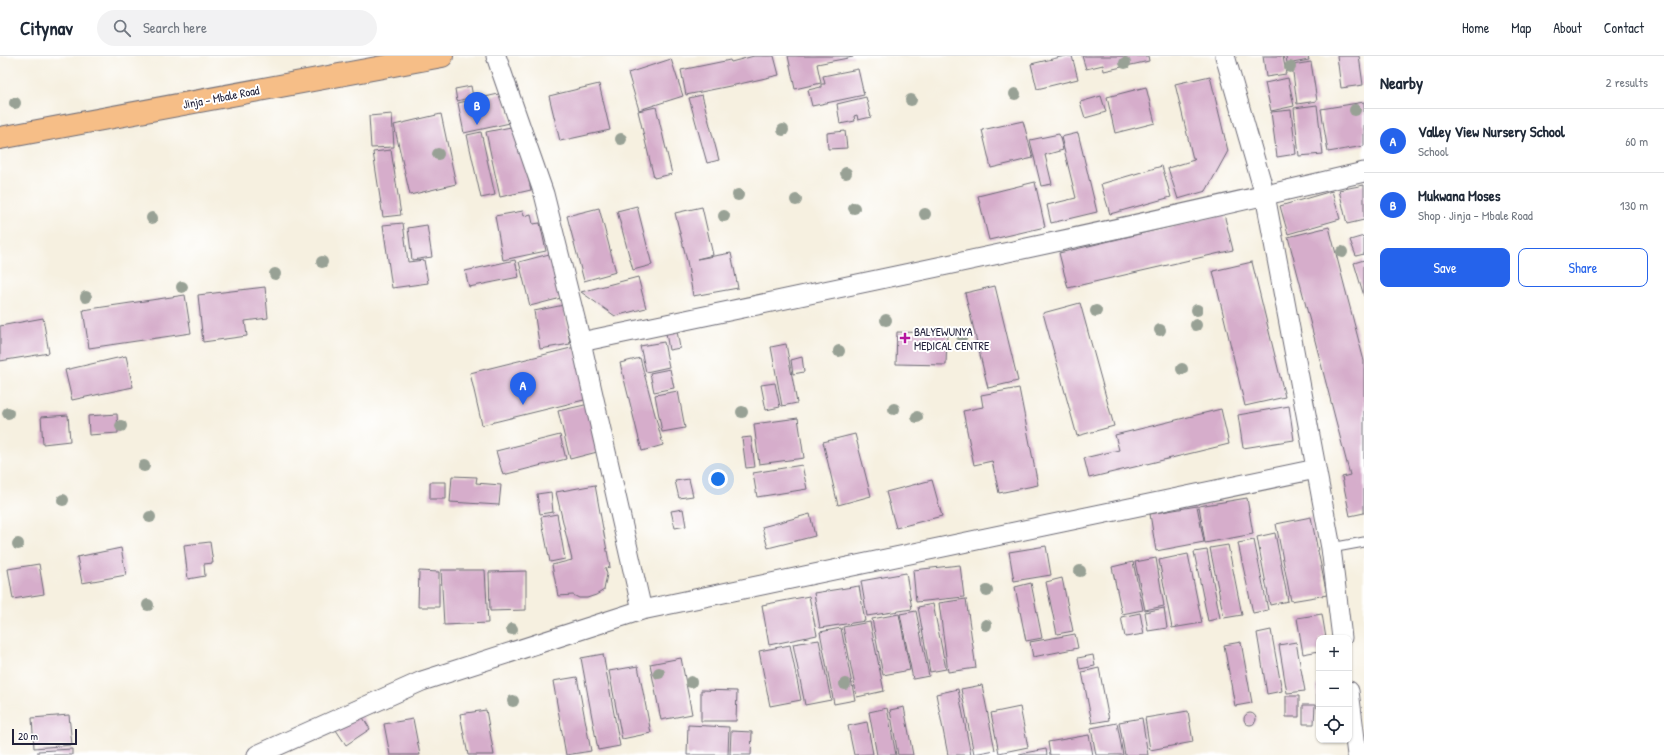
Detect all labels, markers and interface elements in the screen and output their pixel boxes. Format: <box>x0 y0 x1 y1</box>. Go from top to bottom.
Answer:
search box <box>97 10 377 46</box>
text: Citynav <box>20 15 73 41</box>
icon: search <box>111 17 133 39</box>
text: Search here <box>143 17 207 38</box>
text: Home <box>1462 18 1489 37</box>
text: Map <box>1511 18 1531 37</box>
text: About <box>1553 18 1582 37</box>
text: Contact <box>1604 18 1644 37</box>
text: Nearby <box>1380 71 1423 94</box>
text: 2 results <box>1606 73 1648 91</box>
street label: Jinja - Mbale Road <box>181 81 261 113</box>
pin: B <box>464 92 490 125</box>
text: Valley View Nursery School <box>1418 121 1565 142</box>
text: A <box>1390 132 1396 150</box>
text: 60 m <box>1625 132 1648 150</box>
text: School <box>1418 142 1448 160</box>
text: Mukwana Moses <box>1418 185 1501 206</box>
text: B <box>1390 196 1396 214</box>
text: 130 m <box>1620 196 1648 214</box>
text: Shop · Jinja - Mbale Road <box>1418 206 1533 224</box>
button: Save <box>1380 248 1510 287</box>
button: Share <box>1518 248 1648 287</box>
place label: BALYEWUNYA MEDICAL CENTRE <box>914 323 990 354</box>
marker: BALYEWUNYA MEDICAL CENTRE <box>899 332 911 344</box>
pin: A <box>510 372 536 405</box>
your location <box>708 469 728 489</box>
map controls <box>1316 635 1352 743</box>
button: + <box>1316 635 1352 671</box>
button: − <box>1316 671 1352 707</box>
button: locate <box>1316 707 1352 743</box>
scale bar <box>12 727 77 746</box>
text: 20 m <box>18 729 38 743</box>

